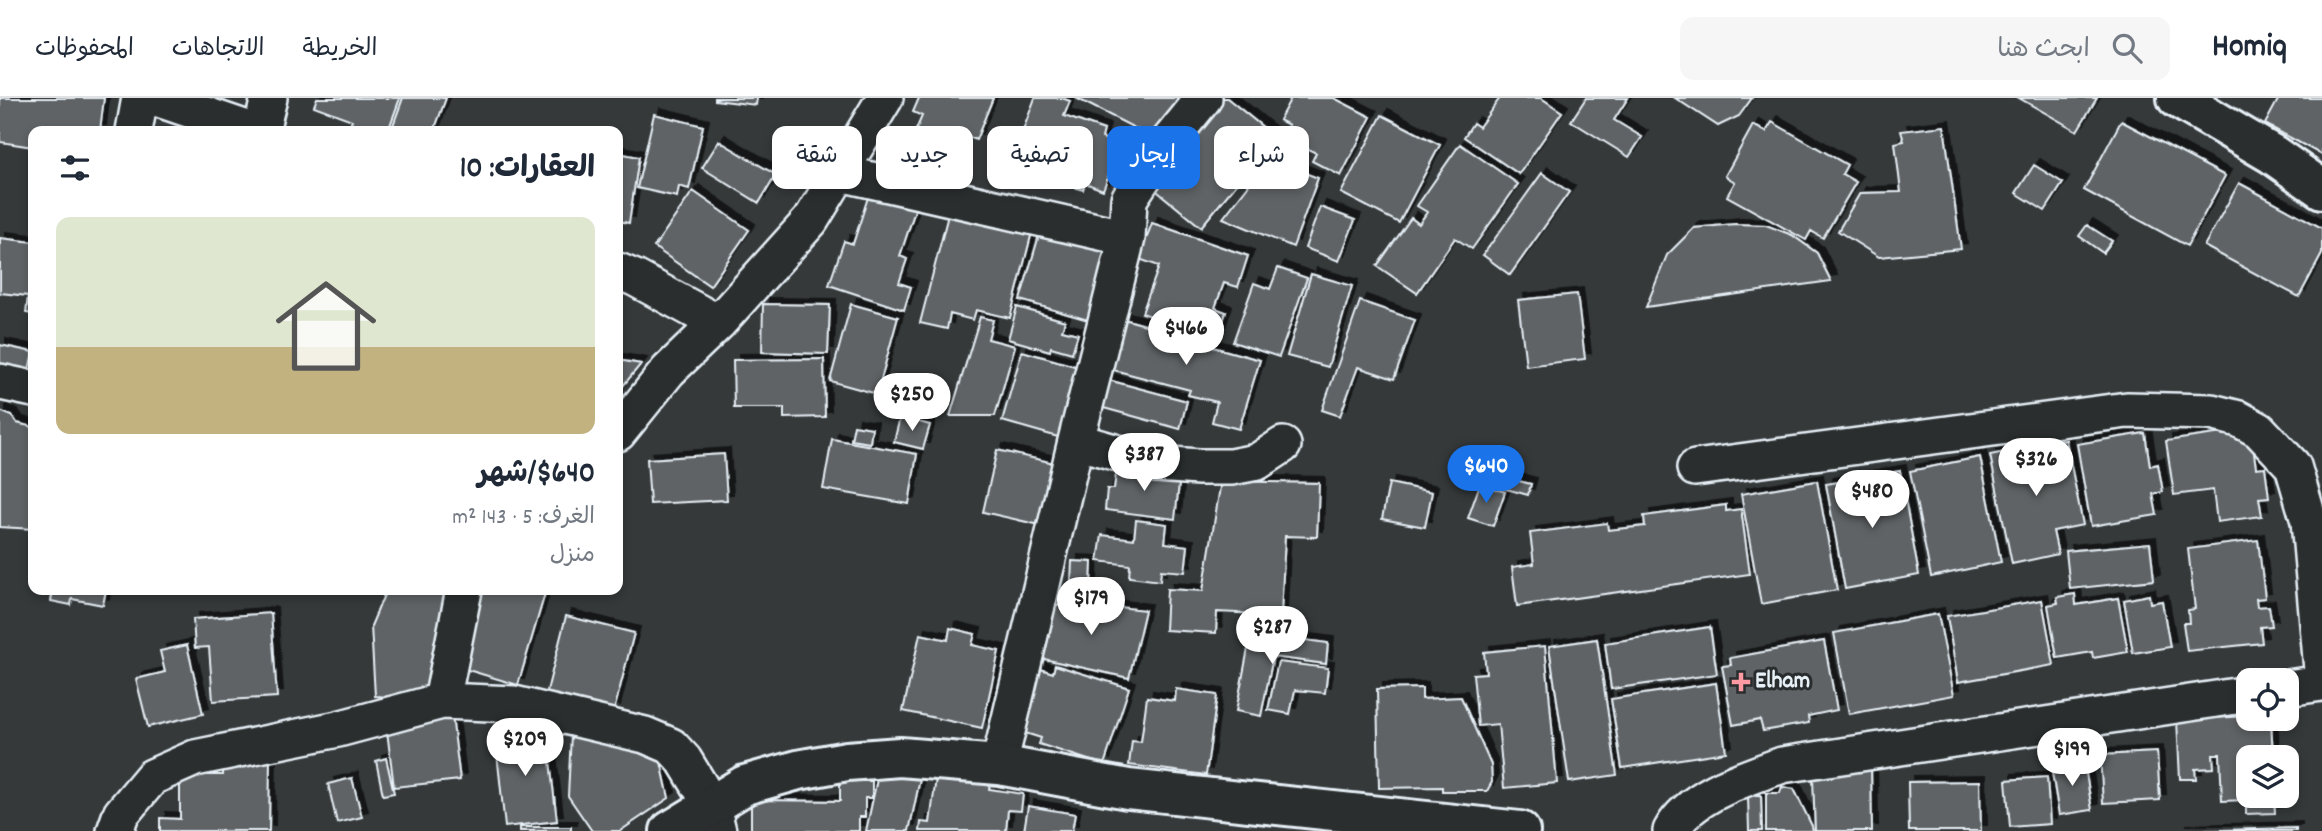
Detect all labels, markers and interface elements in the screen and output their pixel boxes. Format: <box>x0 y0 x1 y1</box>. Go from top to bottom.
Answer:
search box <box>1680 17 2170 80</box>
text: Homiq <box>2212 25 2287 72</box>
icon: search <box>2108 29 2146 67</box>
text: ابحث هنا <box>1997 32 2090 69</box>
text: المحفوظات <box>35 33 134 67</box>
text: الاتجاهات <box>172 33 265 67</box>
text: الخريطة <box>303 33 377 67</box>
chip: شقة <box>772 126 862 189</box>
chip: جديد <box>876 126 973 189</box>
chip: تصفية <box>987 126 1093 189</box>
chip: إيجار <box>1107 126 1200 189</box>
chip: شراء <box>1214 126 1309 189</box>
icon: filters <box>56 149 94 187</box>
text: العقارات: 10 <box>460 149 595 192</box>
icon: home <box>263 263 389 389</box>
pin: $466 <box>1145 308 1227 367</box>
text: $466 <box>1164 313 1208 346</box>
pin: $250 <box>871 374 953 433</box>
text: $250 <box>890 379 934 412</box>
pin: $387 <box>1103 434 1185 493</box>
pin: $326 <box>1995 438 2077 498</box>
text: $387 <box>1124 439 1164 472</box>
text: $326 <box>2014 444 2058 477</box>
pin: $640 <box>1445 446 1527 505</box>
text: $640 <box>1463 451 1509 484</box>
text: $640/شهر <box>478 454 595 497</box>
pin: $480 <box>1831 470 1913 530</box>
text: $480 <box>1851 476 1893 509</box>
text: الغرف: 5 · 143 m² <box>452 502 595 535</box>
text: منزل <box>550 540 595 573</box>
pin: $179 <box>1050 578 1132 637</box>
text: $179 <box>1073 583 1109 616</box>
pin: $287 <box>1231 606 1313 666</box>
text: $287 <box>1252 612 1292 645</box>
place label: Elham <box>1755 665 1810 699</box>
map controls <box>2236 668 2299 808</box>
button: locate <box>2236 668 2299 731</box>
marker: Elham <box>1733 674 1749 690</box>
pin: $209 <box>484 718 566 778</box>
text: $209 <box>503 724 547 757</box>
pin: $199 <box>2031 728 2113 788</box>
text: $199 <box>2053 734 2091 767</box>
button: layers <box>2236 745 2299 808</box>

